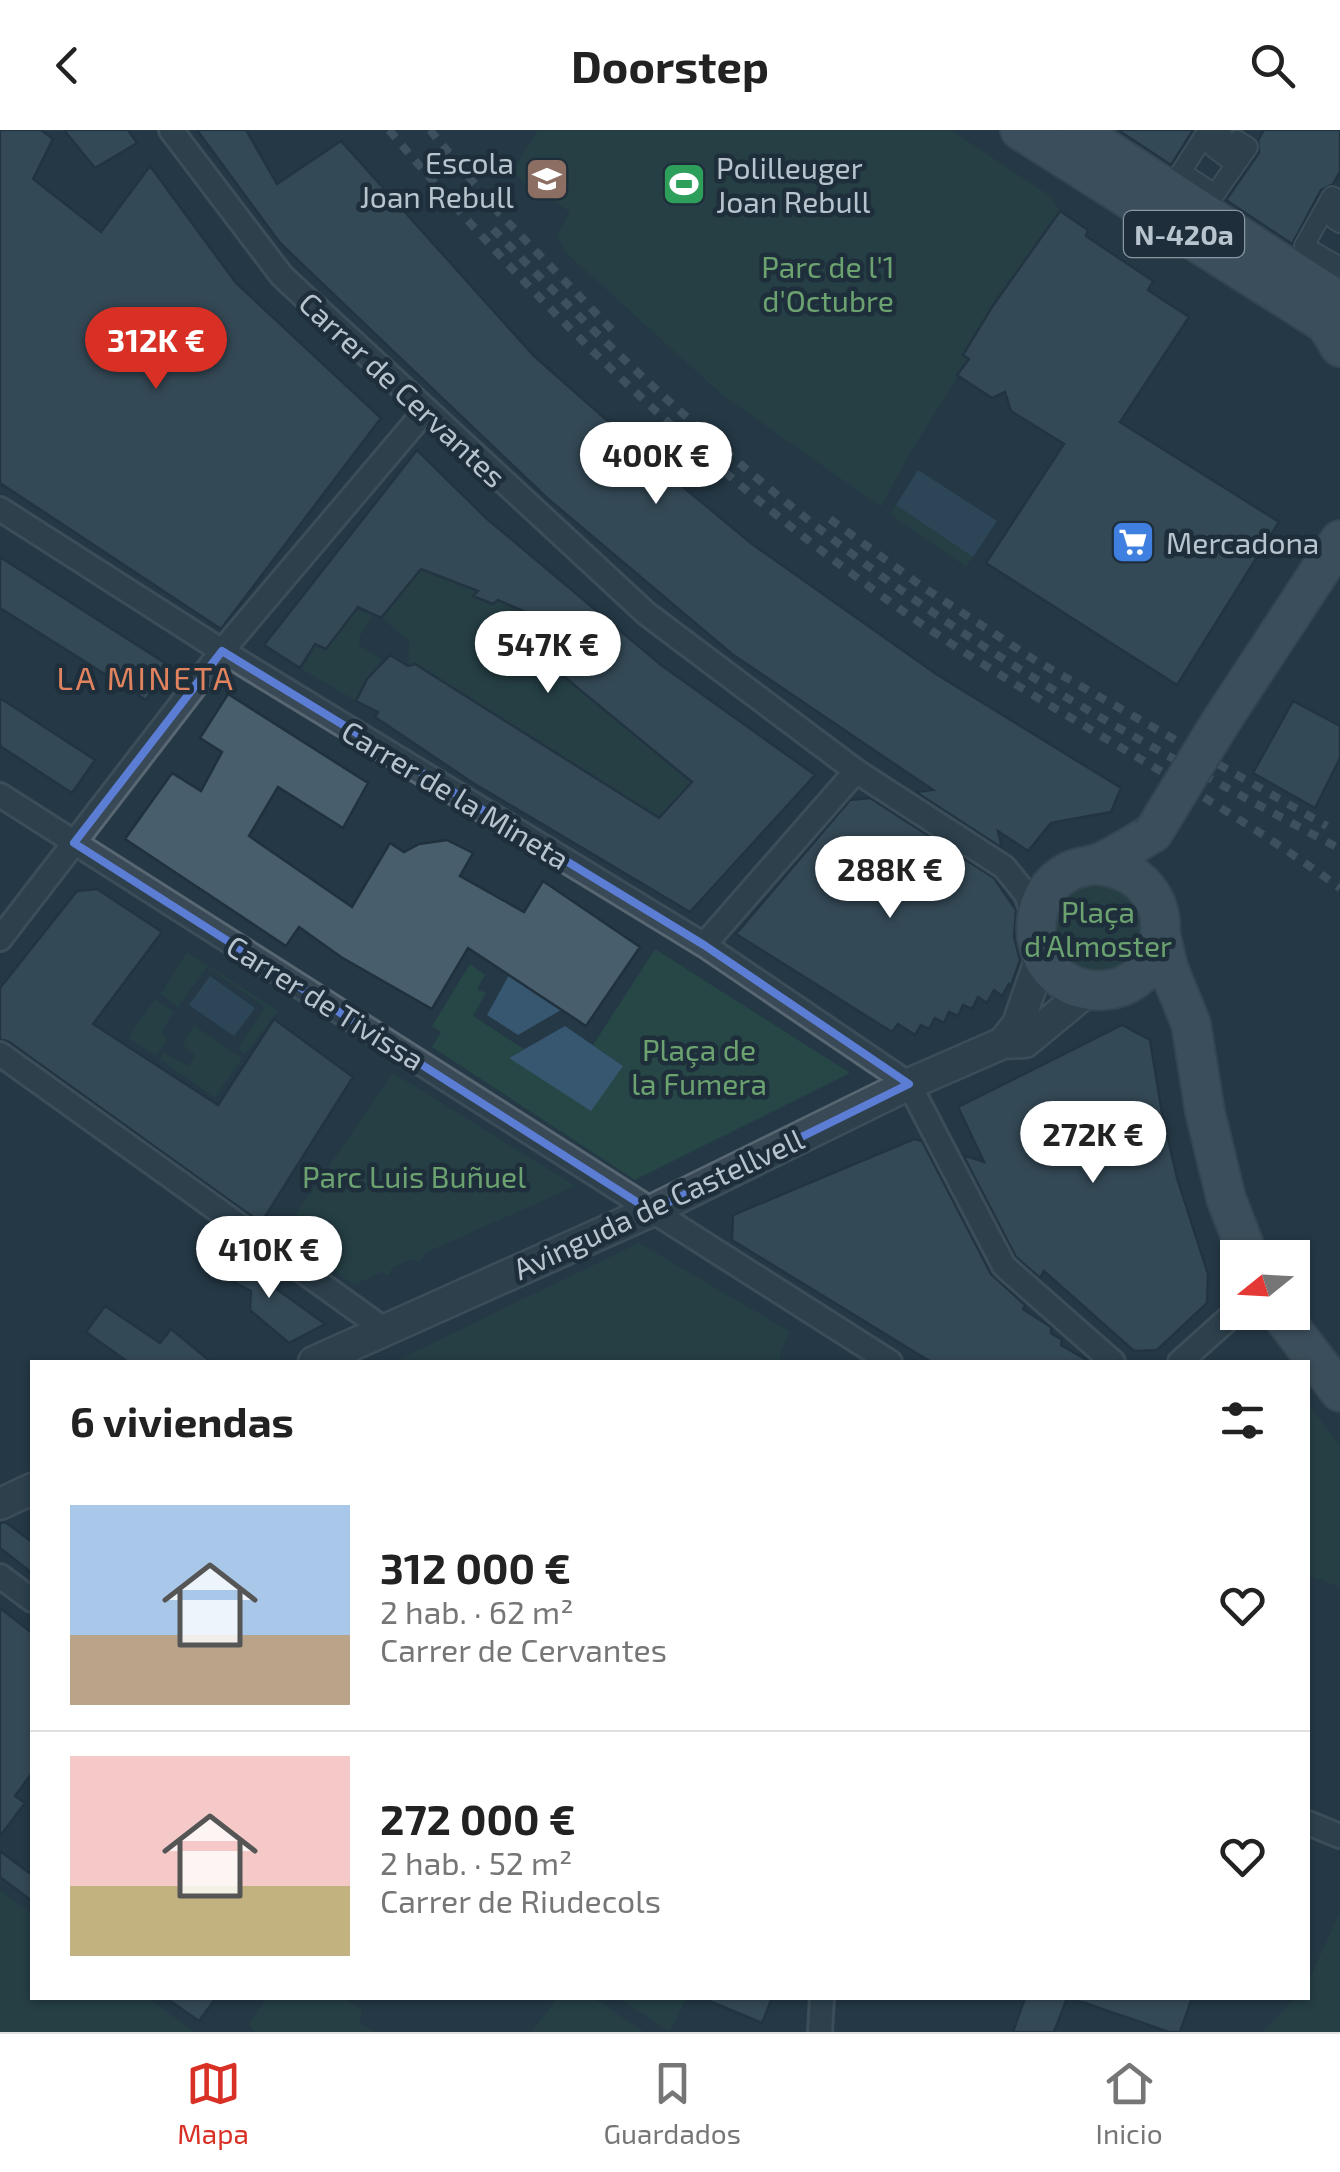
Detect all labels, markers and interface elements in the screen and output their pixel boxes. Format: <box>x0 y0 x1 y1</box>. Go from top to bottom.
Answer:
icon: back <box>40 38 95 93</box>
text: Doorstep <box>571 38 769 92</box>
icon: search <box>1245 38 1300 93</box>
place label: Escola Joan Rebull <box>360 144 514 214</box>
place label: Polilleuger Joan Rebull <box>716 149 870 219</box>
school or university icon: Escola Joan Rebull <box>524 156 570 202</box>
sports icon: Polilleuger Joan Rebull <box>661 161 707 207</box>
road number: N-420a <box>1124 211 1244 257</box>
park label: Parc de l'1 d'Octubre <box>761 248 895 318</box>
street label: Carrer de Cervantes <box>292 284 514 494</box>
pin: 312K € <box>75 307 237 392</box>
text: 312K € <box>107 320 205 358</box>
pin: 400K € <box>575 422 737 507</box>
text: 400K € <box>602 435 710 473</box>
supermarket icon: Mercadona <box>1110 519 1156 565</box>
place label: Mercadona <box>1166 524 1319 560</box>
pin: 547K € <box>467 611 629 696</box>
text: 547K € <box>497 624 599 662</box>
district label: LA MINETA <box>57 658 235 696</box>
street label: Carrer de la Mineta <box>336 712 576 876</box>
pin: 288K € <box>809 836 971 921</box>
text: 288K € <box>837 849 943 887</box>
park label: Plaça d'Almoster <box>1024 893 1172 963</box>
street label: Carrer de Tivissa <box>221 927 431 1077</box>
park label: Plaça de la Fumera <box>631 1031 767 1101</box>
pin: 272K € <box>1012 1101 1174 1186</box>
text: 272K € <box>1042 1114 1144 1152</box>
street label: Avinguda de Castellvell <box>507 1120 809 1286</box>
park label: Parc Luis Buñuel <box>302 1158 526 1194</box>
pin: 410K € <box>188 1216 350 1301</box>
text: 410K € <box>218 1229 320 1267</box>
north arrow <box>1220 1240 1310 1330</box>
map controls <box>1220 1240 1310 1330</box>
icon: filters <box>1215 1393 1270 1448</box>
text: 6 viviendas <box>70 1395 294 1445</box>
text: 312 000 € <box>380 1542 571 1592</box>
icon: home <box>150 1545 270 1665</box>
icon: heart <box>1215 1578 1270 1633</box>
text: 2 hab. · 62 m² <box>380 1592 573 1630</box>
text: Carrer de Cervantes <box>380 1630 667 1668</box>
text: 272 000 € <box>380 1793 576 1843</box>
icon: home <box>150 1796 270 1916</box>
icon: heart <box>1215 1829 1270 1884</box>
text: 2 hab. · 52 m² <box>380 1843 572 1881</box>
text: Carrer de Riudecols <box>380 1881 661 1919</box>
tab: Mapa <box>177 2056 249 2150</box>
tab: Guardados <box>603 2056 741 2150</box>
tab: Inicio <box>1096 2056 1163 2150</box>

